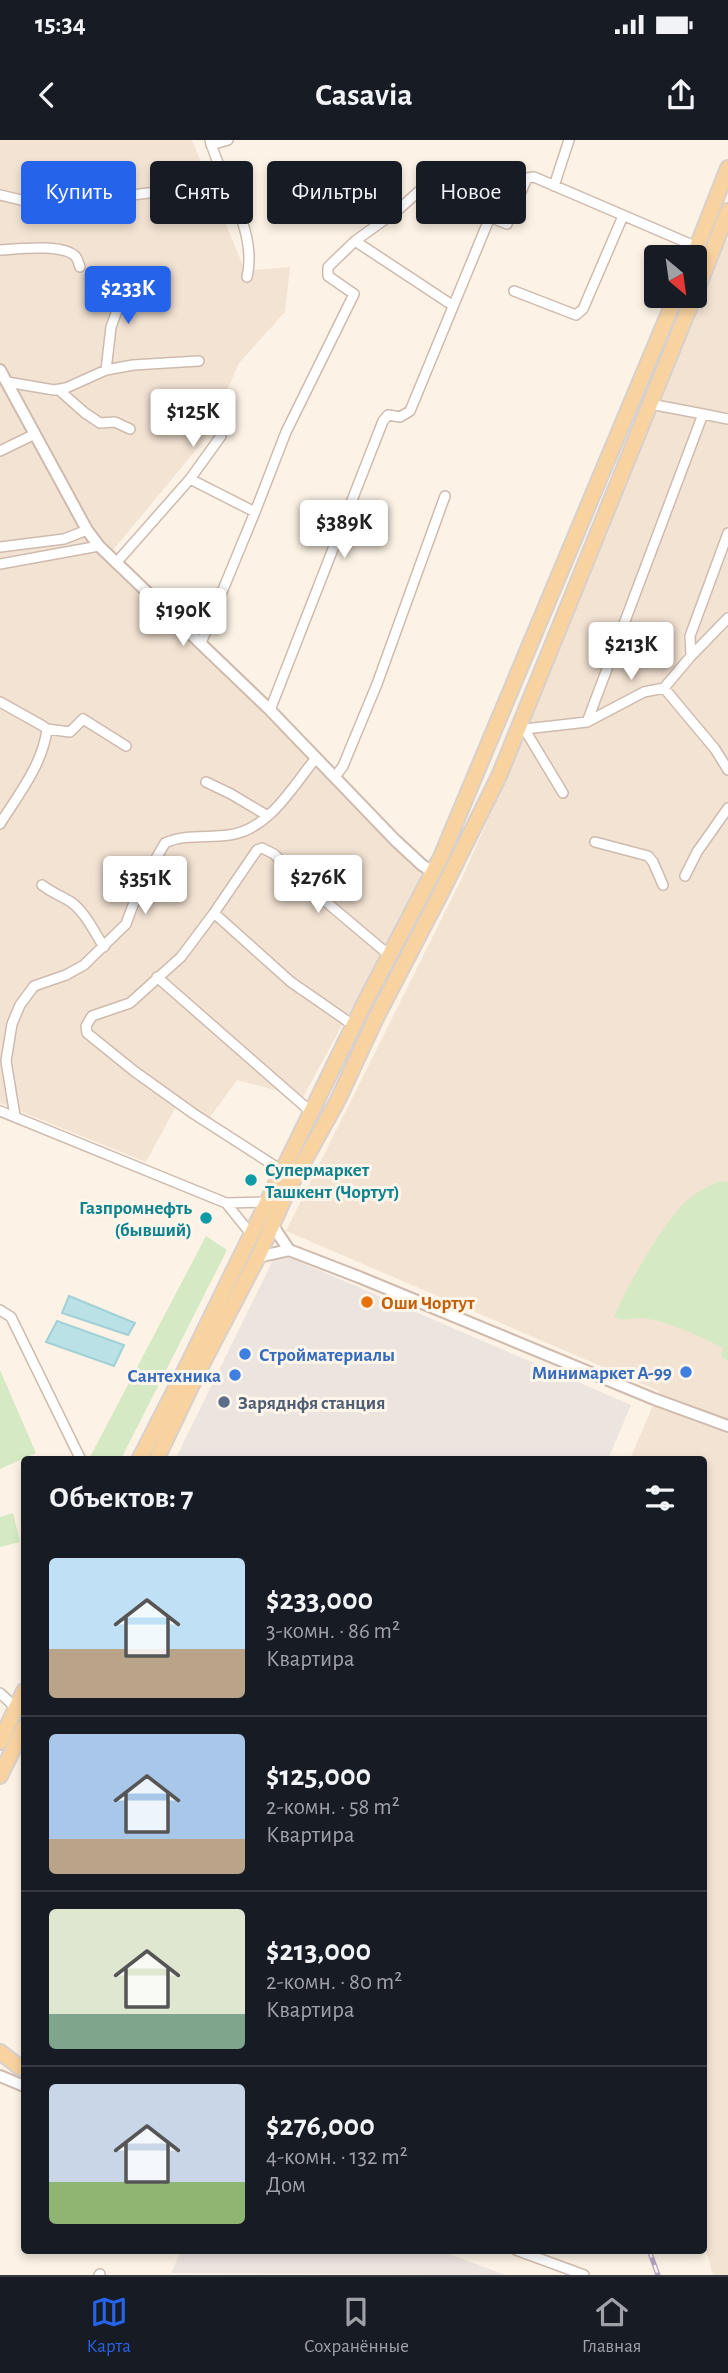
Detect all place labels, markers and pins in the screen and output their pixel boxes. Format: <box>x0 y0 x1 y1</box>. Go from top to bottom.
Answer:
pin: $233K <box>79 267 177 326</box>
pin: $125K <box>144 390 242 449</box>
pin: $389K <box>295 500 393 560</box>
pin: $190K <box>134 588 232 648</box>
pin: $213K <box>582 622 680 682</box>
pin: $351K <box>96 856 194 916</box>
pin: $276K <box>269 856 367 915</box>
place label: Супермаркет Ташкент (Чортут) <box>265 1161 400 1202</box>
marker: Супермаркет Ташкент (Чортут) <box>243 1172 259 1188</box>
place label: Газпромнефть (бывший) <box>79 1199 192 1240</box>
marker: Газпромнефть (бывший) <box>198 1210 214 1226</box>
marker: Оши Чортут <box>359 1294 375 1310</box>
place label: Оши Чортут <box>381 1294 475 1313</box>
marker: Стройматериалы <box>237 1346 253 1362</box>
place label: Стройматериалы <box>259 1346 395 1365</box>
place label: Минимаркет А-99 <box>532 1364 672 1383</box>
marker: Минимаркет А-99 <box>678 1364 694 1380</box>
place label: Сантехника <box>127 1367 221 1386</box>
marker: Сантехника <box>227 1367 243 1383</box>
marker: Заряднфя станция <box>216 1394 232 1410</box>
place label: Заряднфя станция <box>238 1394 386 1413</box>

